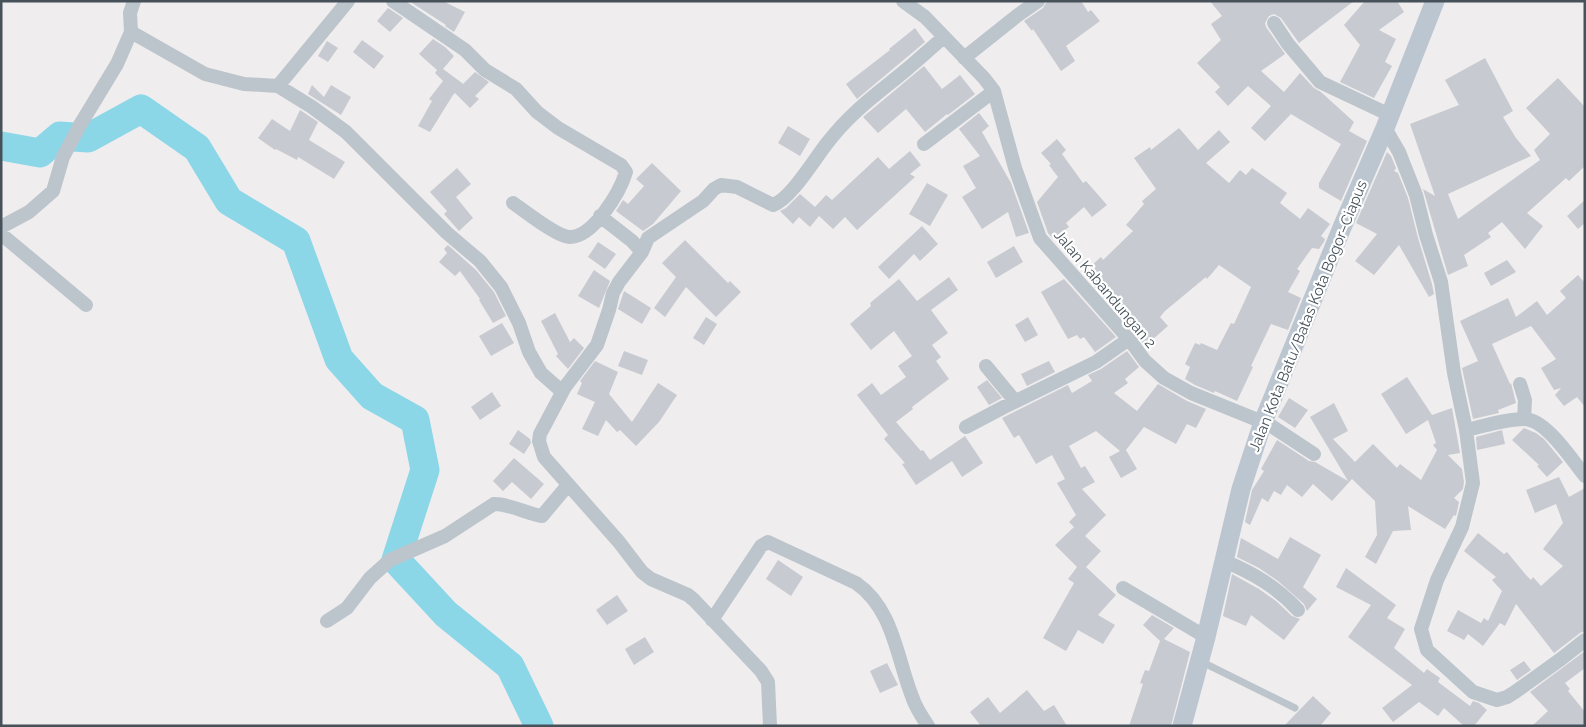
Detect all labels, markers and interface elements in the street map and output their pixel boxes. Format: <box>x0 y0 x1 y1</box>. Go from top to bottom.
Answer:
street label: Jalan Kota Batu/Batas Kota Bogor–Ciapus <box>1245 178 1371 454</box>
street label: Jalan Kabandungan 2 <box>1050 226 1160 352</box>

